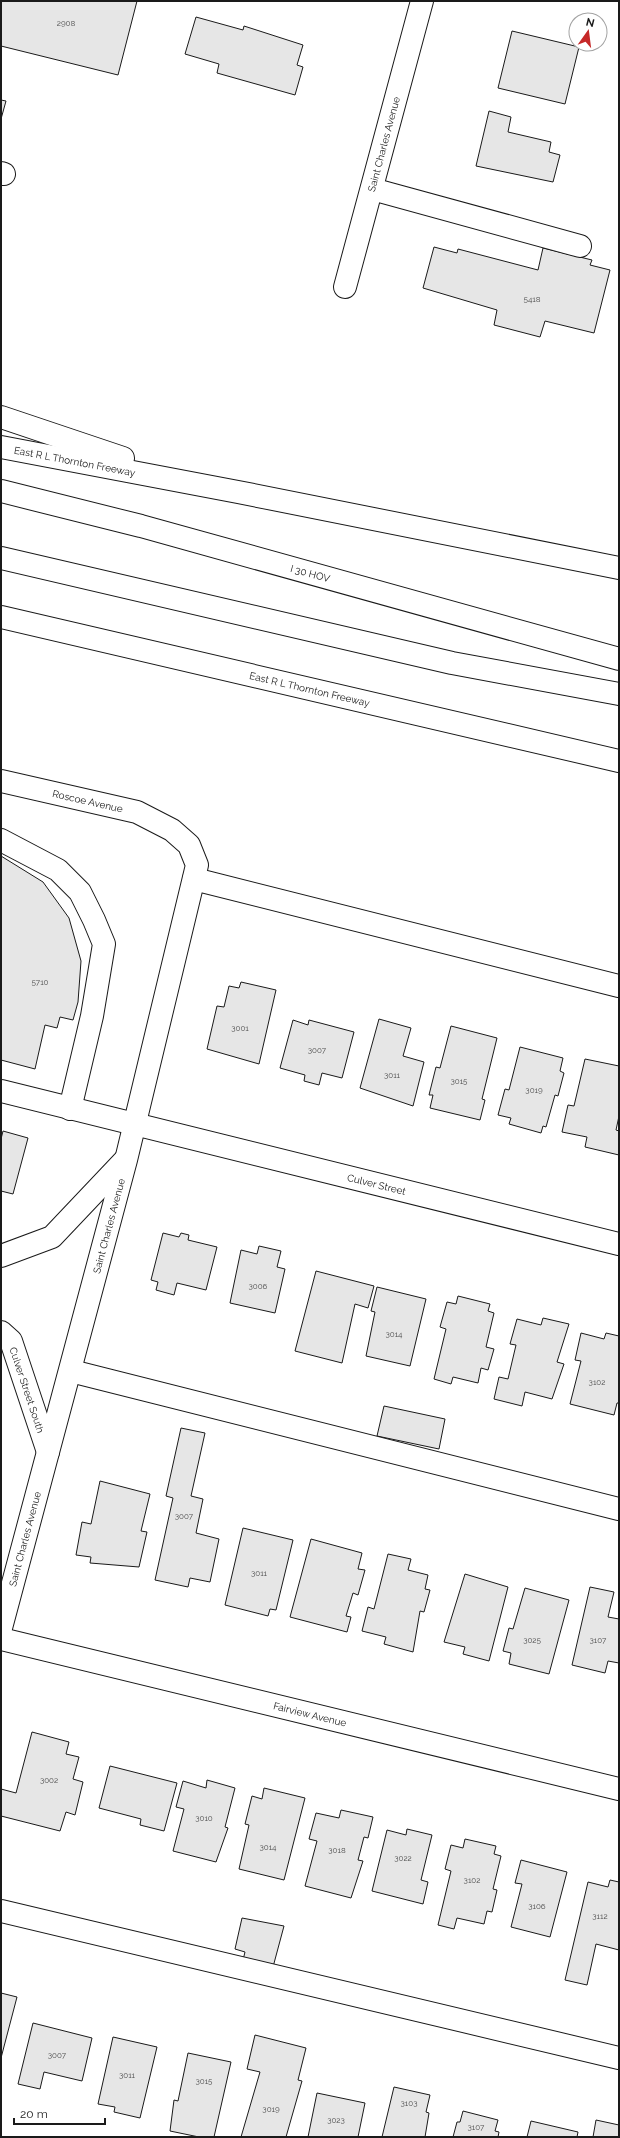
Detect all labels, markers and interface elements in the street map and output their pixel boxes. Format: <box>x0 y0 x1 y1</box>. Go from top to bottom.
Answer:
north arrow <box>568 12 608 52</box>
text: N <box>585 15 596 30</box>
house number: 2908 <box>57 18 76 28</box>
street label: Saint Charles Avenue <box>365 95 402 193</box>
house number: 5418 <box>524 294 541 304</box>
street label: East R L Thornton Freeway <box>13 444 137 478</box>
street label: I 30 HOV <box>289 562 331 584</box>
street label: East R L Thornton Freeway <box>248 670 372 708</box>
street label: Roscoe Avenue <box>52 787 124 814</box>
house number: 5710 <box>32 977 49 987</box>
house number: 3001 <box>231 1023 249 1033</box>
house number: 3007 <box>308 1045 327 1055</box>
house number: 3011 <box>384 1070 401 1080</box>
house number: 3015 <box>451 1076 468 1086</box>
house number: 3019 <box>525 1085 543 1095</box>
street label: Culver Street <box>346 1171 408 1197</box>
street label: Saint Charles Avenue <box>91 1177 127 1275</box>
house number: 3006 <box>249 1281 268 1291</box>
house number: 3014 <box>386 1329 403 1339</box>
street label: Culver Street South <box>8 1346 47 1434</box>
house number: 3102 <box>589 1377 605 1387</box>
street label: Saint Charles Avenue <box>7 1490 43 1588</box>
house number: 3007 <box>175 1511 194 1521</box>
house number: 3011 <box>251 1568 268 1578</box>
house number: 3025 <box>523 1635 541 1645</box>
house number: 3107 <box>590 1635 607 1645</box>
street label: Fairview Avenue <box>272 1700 348 1728</box>
house number: 3002 <box>40 1775 58 1785</box>
house number: 3010 <box>195 1813 213 1823</box>
house number: 3014 <box>260 1842 277 1852</box>
house number: 3018 <box>328 1845 346 1855</box>
house number: 3022 <box>394 1853 412 1863</box>
house number: 3102 <box>464 1875 480 1885</box>
house number: 3106 <box>528 1901 546 1911</box>
house number: 3112 <box>592 1911 608 1921</box>
house number: 3007 <box>48 2050 67 2060</box>
house number: 3011 <box>119 2070 136 2080</box>
house number: 3015 <box>196 2076 213 2086</box>
house number: 3103 <box>401 2098 417 2108</box>
scale bar <box>14 2100 105 2126</box>
house number: 3019 <box>262 2104 280 2114</box>
text: 20 m <box>20 2107 48 2121</box>
house number: 3023 <box>327 2115 345 2125</box>
house number: 3107 <box>468 2122 485 2132</box>

